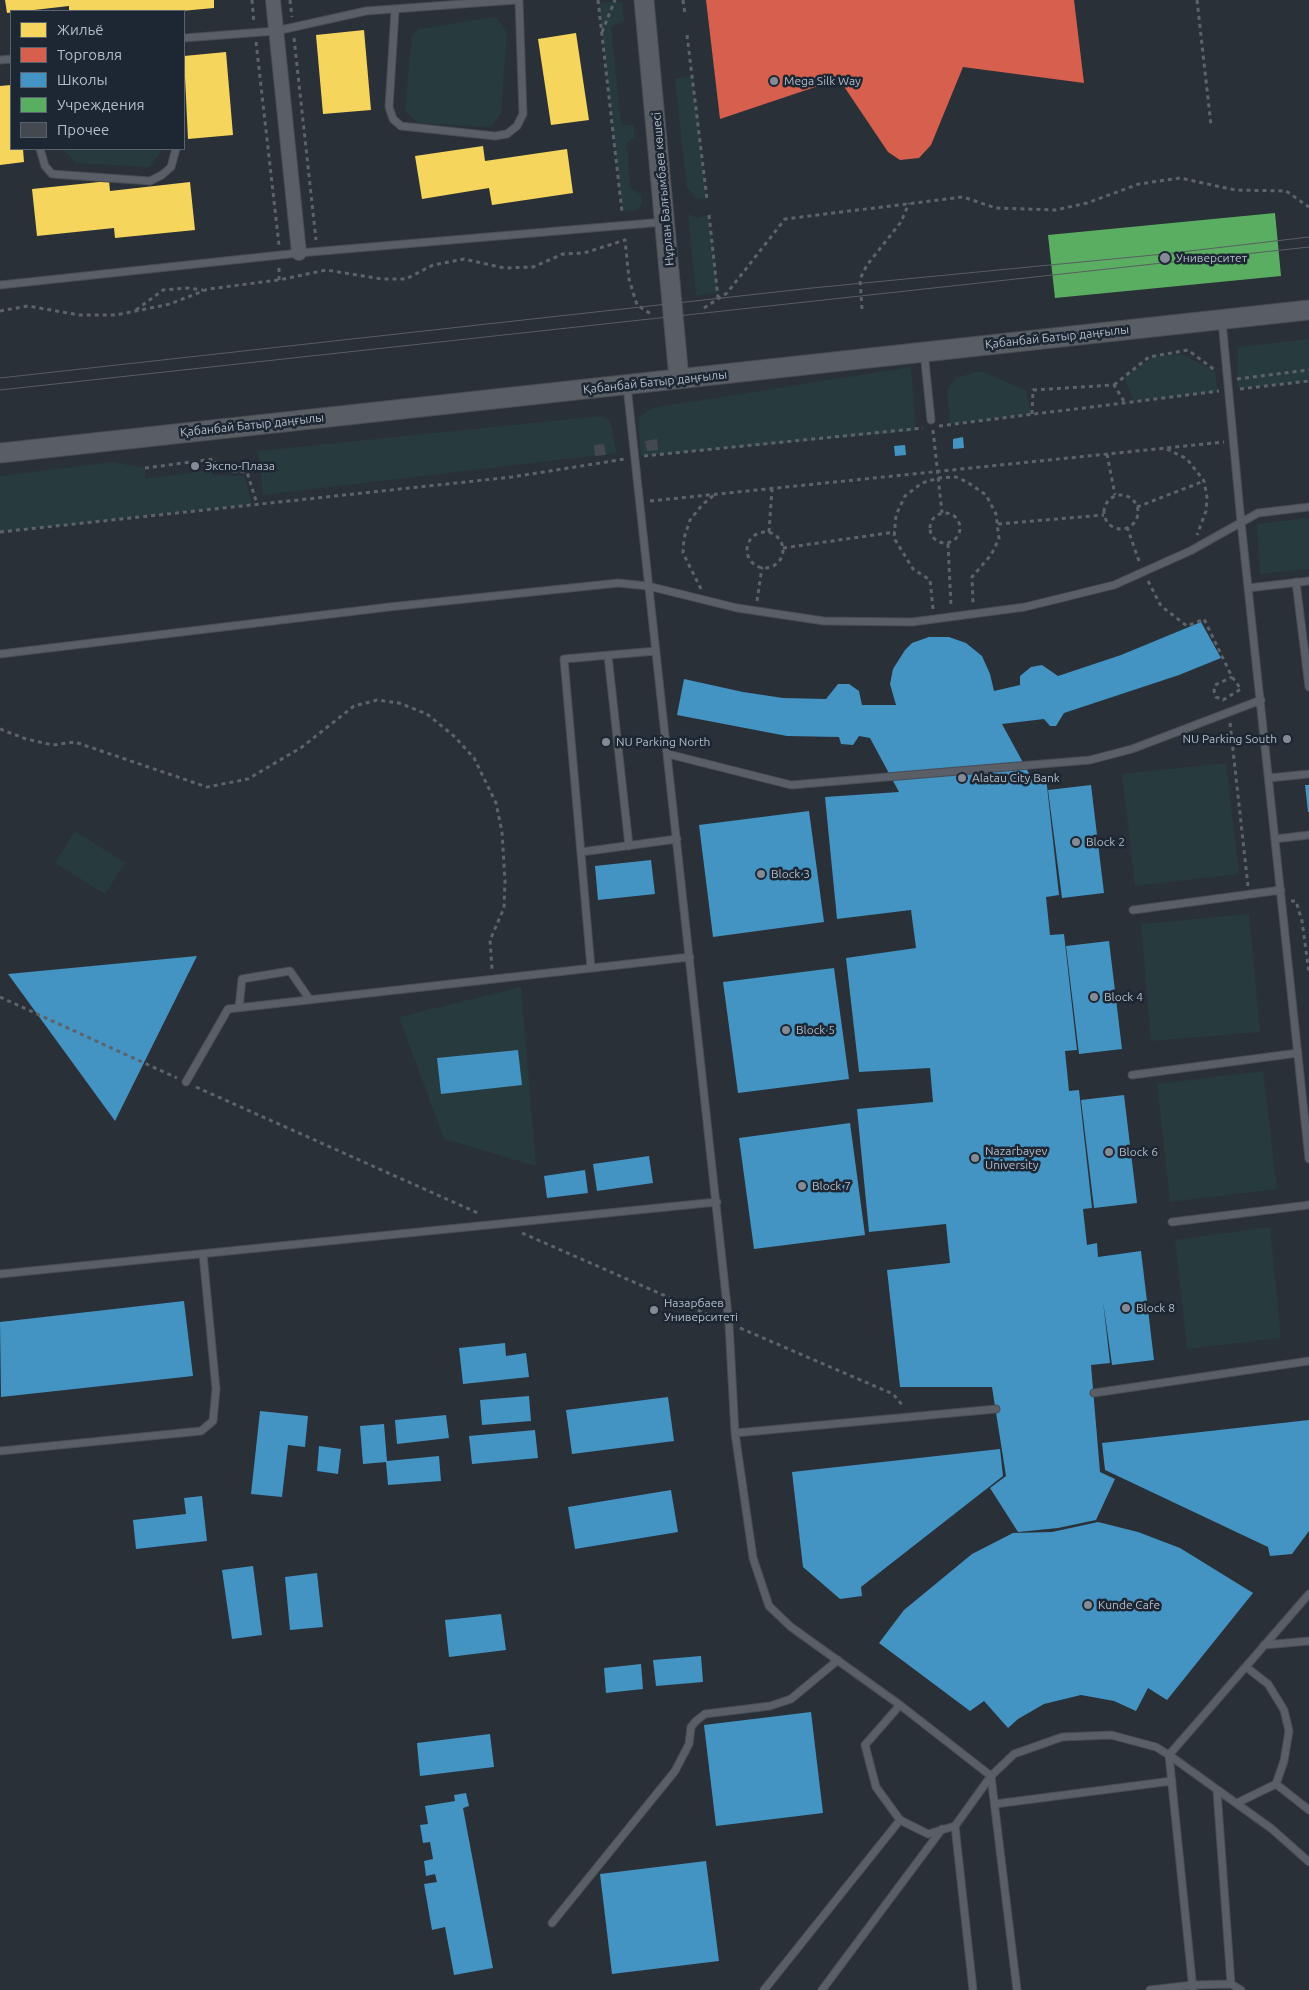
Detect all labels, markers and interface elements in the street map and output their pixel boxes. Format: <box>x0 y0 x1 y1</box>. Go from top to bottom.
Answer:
legend <box>10 10 185 150</box>
text: Жильё <box>57 21 104 38</box>
text: Торговля <box>57 46 122 63</box>
text: Школы <box>57 71 108 88</box>
place label: Mega Silk Way <box>784 74 861 88</box>
marker: Mega Silk Way <box>768 75 780 87</box>
text: Учреждения <box>57 96 145 113</box>
street label: Нұрлан Балғымбаев көшесі <box>649 111 677 267</box>
text: Прочее <box>57 121 109 138</box>
marker: Университет <box>1158 251 1172 265</box>
place label: Университет <box>1176 251 1247 265</box>
street label: Қабанбай Батыр даңғылы <box>984 322 1130 352</box>
street label: Қабанбай Батыр даңғылы <box>582 367 728 397</box>
street label: Қабанбай Батыр даңғылы <box>179 410 325 440</box>
place label: Экспо-Плаза <box>205 459 275 473</box>
marker: Экспо-Плаза <box>189 460 201 472</box>
place label: NU Parking South <box>1183 732 1277 746</box>
marker: NU Parking South <box>1281 733 1293 745</box>
place label: NU Parking North <box>616 735 710 749</box>
marker: NU Parking North <box>600 736 612 748</box>
place label: Alatau City Bank <box>972 771 1060 785</box>
marker: Alatau City Bank <box>956 772 968 784</box>
place label: Block 2 <box>1086 835 1125 849</box>
marker: Block 2 <box>1070 836 1082 848</box>
place label: Block 3 <box>771 867 810 881</box>
marker: Block 3 <box>755 868 767 880</box>
place label: Block 4 <box>1104 990 1143 1004</box>
marker: Block 4 <box>1088 991 1100 1003</box>
place label: Block 5 <box>796 1023 835 1037</box>
marker: Block 5 <box>780 1024 792 1036</box>
place label: Nazarbayev University <box>985 1144 1047 1172</box>
place label: Block 6 <box>1119 1145 1158 1159</box>
marker: Block 6 <box>1103 1146 1115 1158</box>
marker: Nazarbayev University <box>969 1152 981 1164</box>
place label: Block 7 <box>812 1179 851 1193</box>
marker: Block 7 <box>796 1180 808 1192</box>
place label: Назарбаев Университеті <box>664 1296 738 1324</box>
place label: Block 8 <box>1136 1301 1175 1315</box>
marker: Block 8 <box>1120 1302 1132 1314</box>
marker: Назарбаев Университеті <box>648 1304 660 1316</box>
place label: Kunde Cafe <box>1098 1598 1160 1612</box>
marker: Kunde Cafe <box>1082 1599 1094 1611</box>

